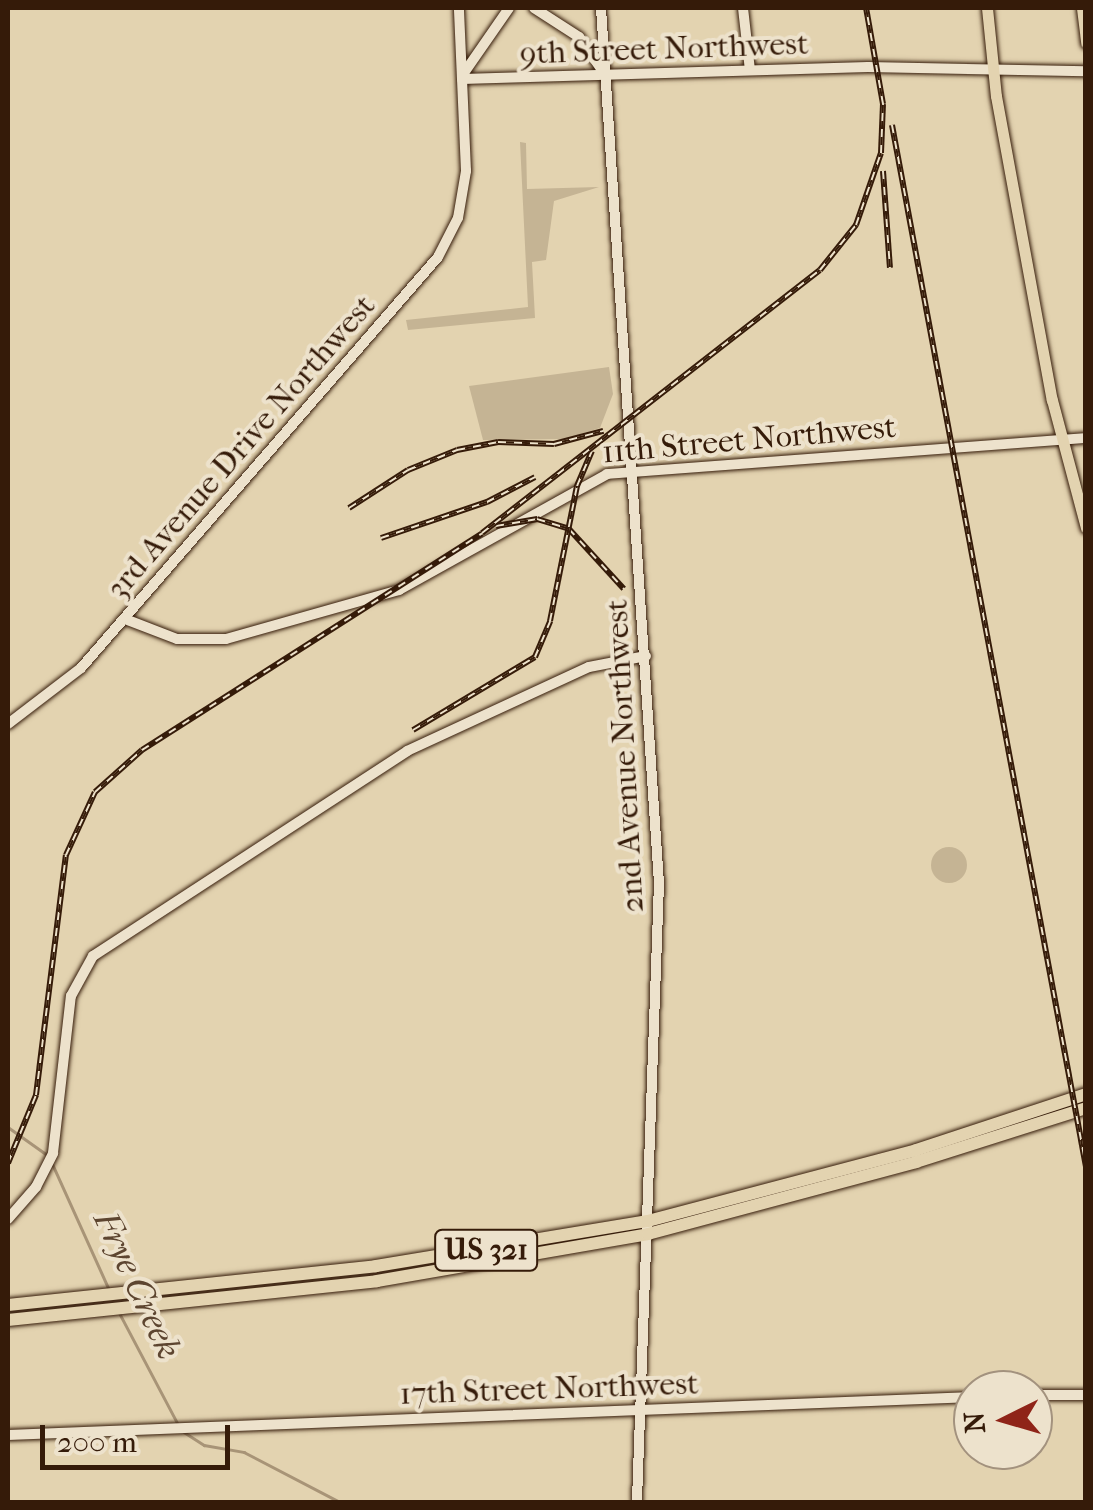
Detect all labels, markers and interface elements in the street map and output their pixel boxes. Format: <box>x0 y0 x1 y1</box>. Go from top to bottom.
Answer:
street label: 9th Street Northwest <box>519 25 809 73</box>
street label: 3rd Avenue Drive Northwest <box>98 287 384 607</box>
street label: 11th Street Northwest <box>600 408 898 472</box>
street label: 2nd Avenue Northwest <box>598 598 652 914</box>
water label: Frye Creek <box>84 1204 190 1366</box>
road number: US 321 <box>434 1225 538 1275</box>
street label: 17th Street Northwest <box>399 1365 699 1413</box>
north arrow <box>953 1370 1053 1470</box>
scale bar <box>45 1405 235 1467</box>
text: N <box>957 1410 992 1435</box>
text: 200 m <box>57 1425 137 1460</box>

